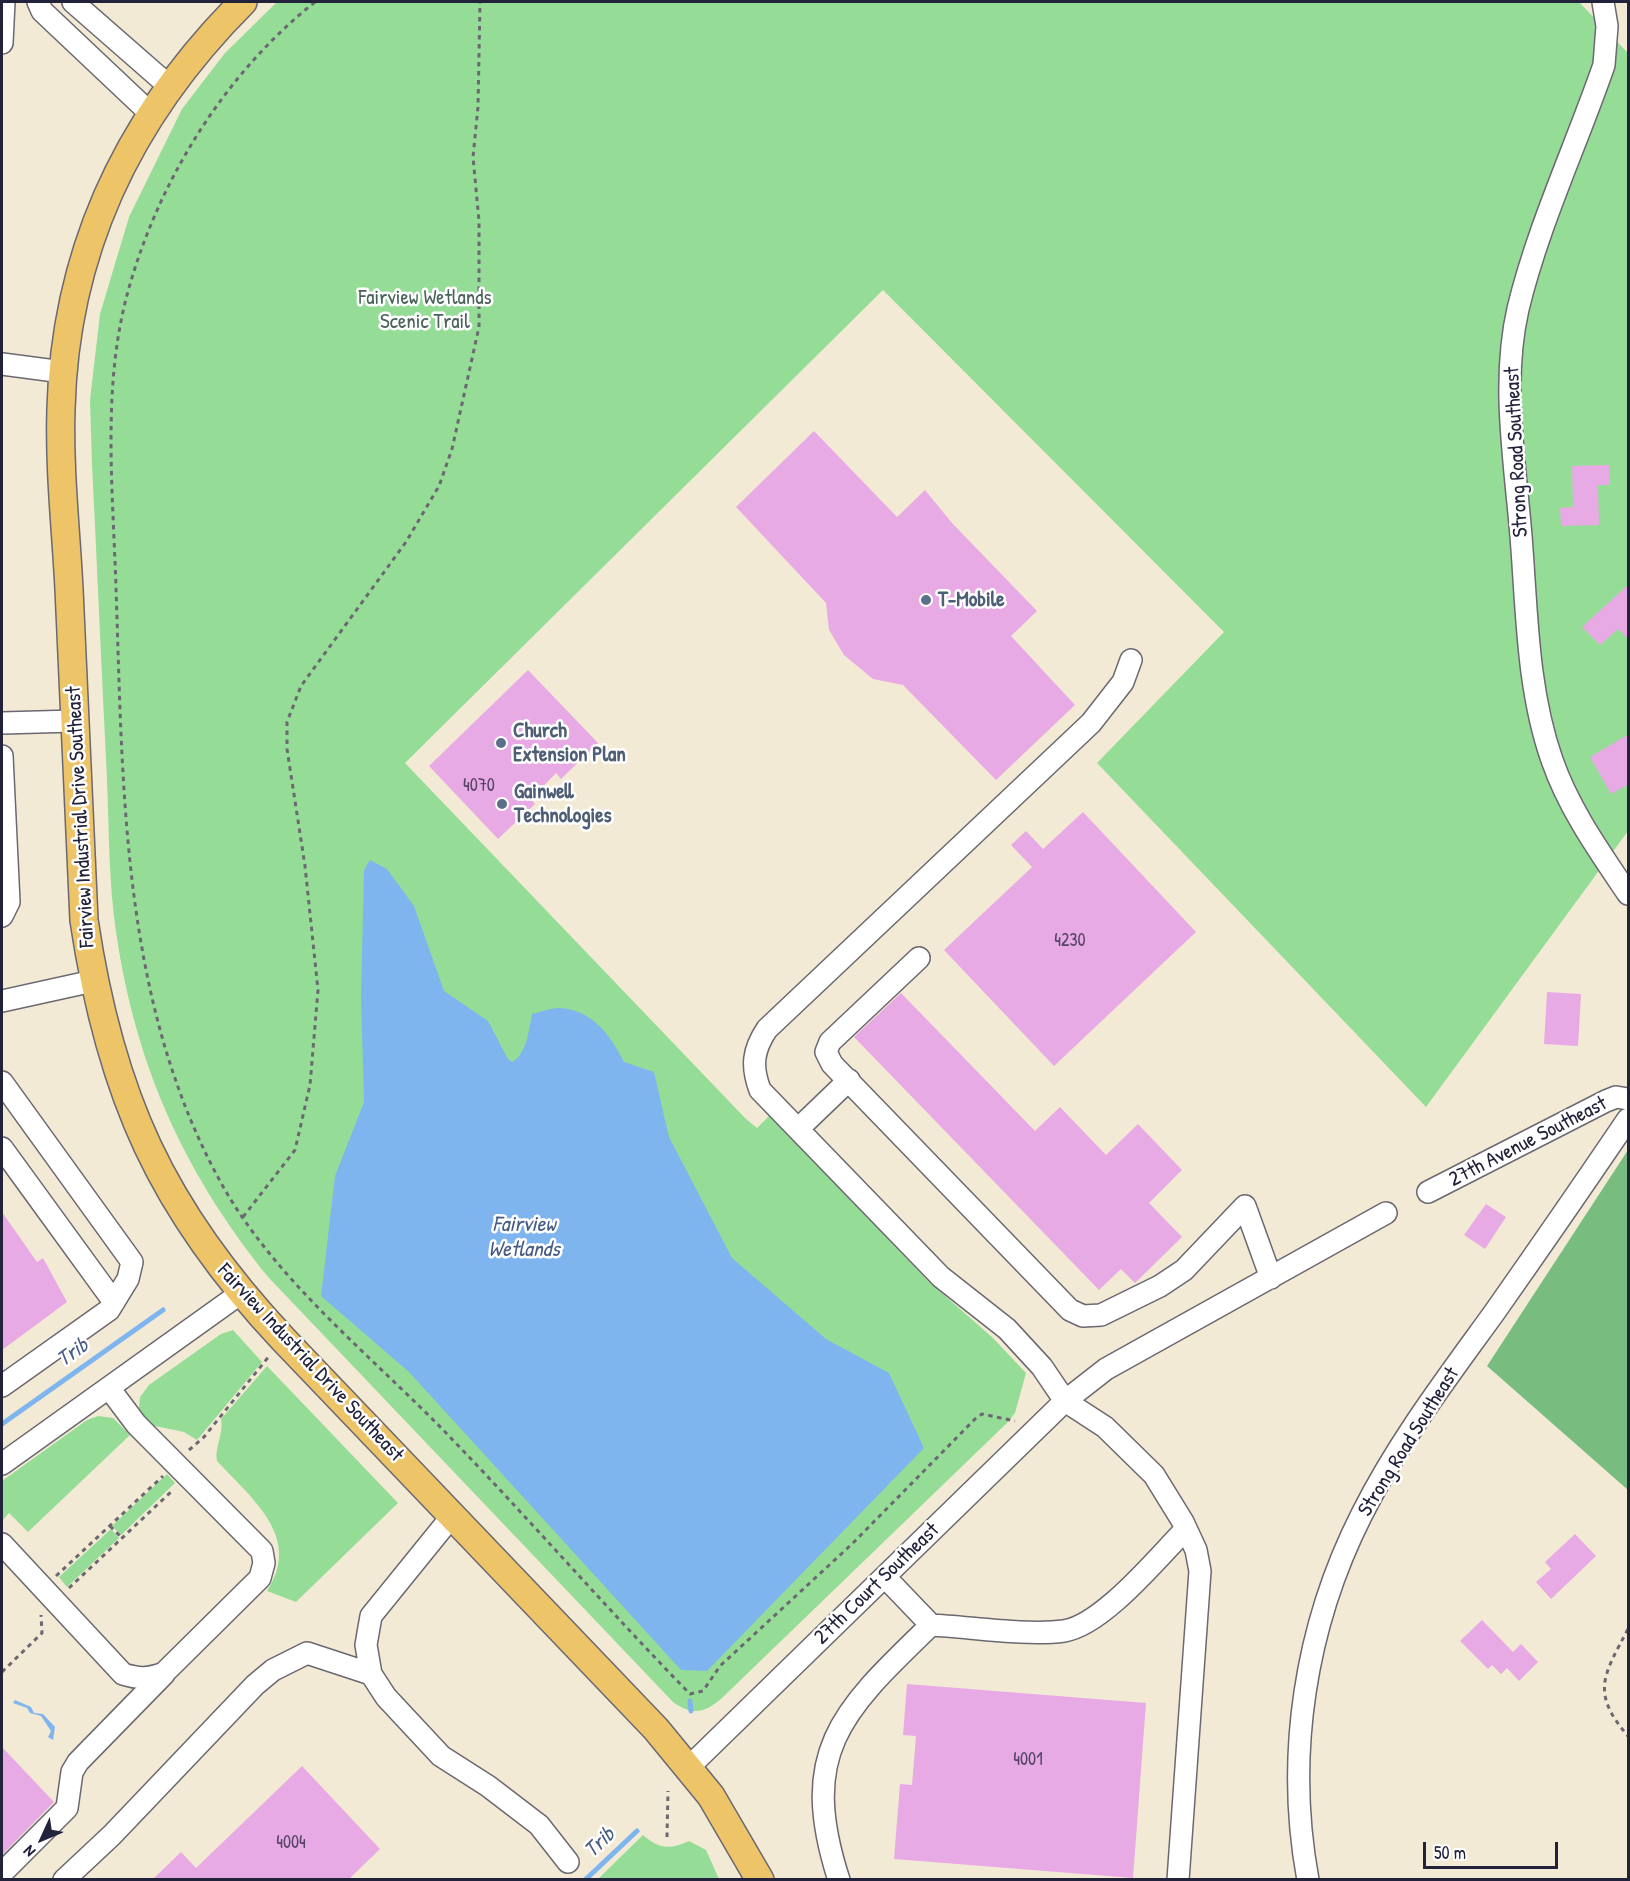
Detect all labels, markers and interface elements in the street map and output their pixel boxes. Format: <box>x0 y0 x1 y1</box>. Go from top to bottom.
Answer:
park label: Fairview Wetlands Scenic Trail <box>358 285 492 335</box>
street label: Strong Road Southeast <box>1500 366 1534 538</box>
place label: T-Mobile <box>938 587 1005 613</box>
marker: T-Mobile <box>919 593 933 607</box>
street label: Fairview Industrial Drive Southeast <box>62 686 100 948</box>
place label: Church Extension Plan <box>513 718 626 768</box>
marker: Church Extension Plan <box>494 736 508 750</box>
house number: 4070 <box>463 775 495 797</box>
place label: Gainwell Technologies <box>514 779 612 829</box>
marker: Gainwell Technologies <box>495 797 509 811</box>
house number: 4230 <box>1054 930 1086 952</box>
street label: 27th Avenue Southeast <box>1445 1091 1611 1193</box>
water label: Fairview Wetlands <box>488 1212 560 1264</box>
street label: Fairview Industrial Drive Southeast <box>212 1259 408 1467</box>
water label: Trib <box>52 1333 94 1373</box>
street label: Strong Road Southeast <box>1353 1363 1465 1521</box>
street label: 27th Court Southeast <box>809 1518 945 1650</box>
house number: 4001 <box>1013 1749 1043 1771</box>
north arrow <box>12 1809 72 1869</box>
water label: Trib <box>579 1822 621 1864</box>
scale bar <box>1426 1830 1561 1868</box>
house number: 4004 <box>276 1832 306 1854</box>
text: 50 m <box>1434 1840 1466 1865</box>
text: N <box>18 1841 40 1862</box>

